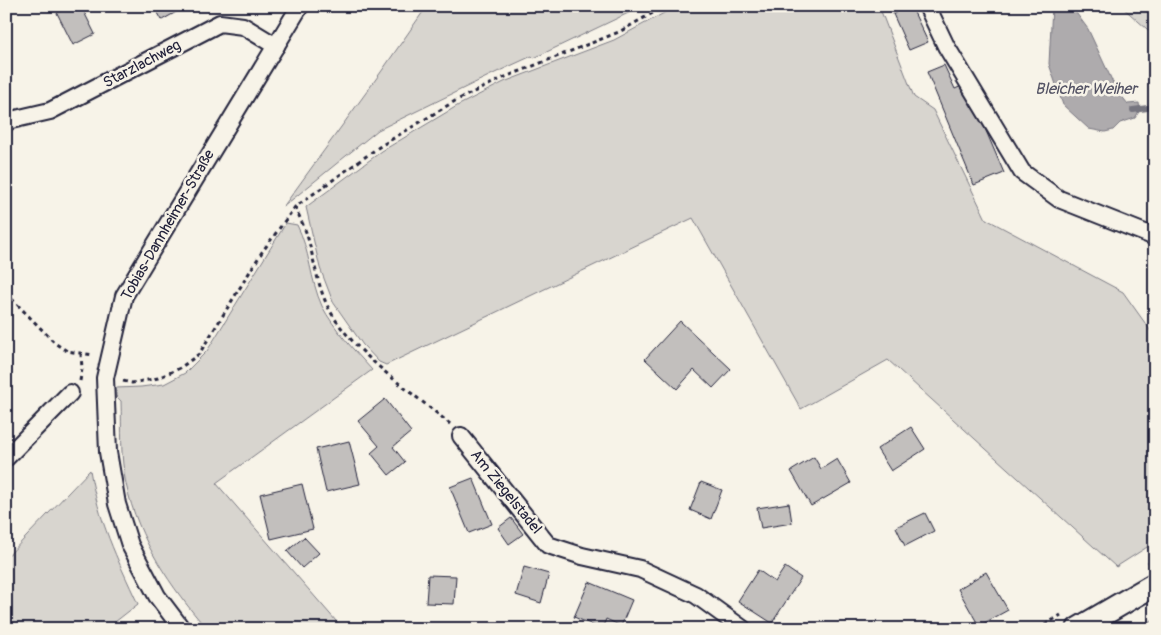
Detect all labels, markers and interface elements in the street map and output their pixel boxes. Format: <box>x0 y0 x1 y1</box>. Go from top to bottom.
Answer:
street label: Starzlachweg <box>100 36 184 92</box>
water label: Bleicher Weiher <box>1035 79 1139 99</box>
street label: Tobias-Dannheimer-Straße <box>117 146 219 304</box>
street label: Am Ziegelstadel <box>466 446 546 538</box>

